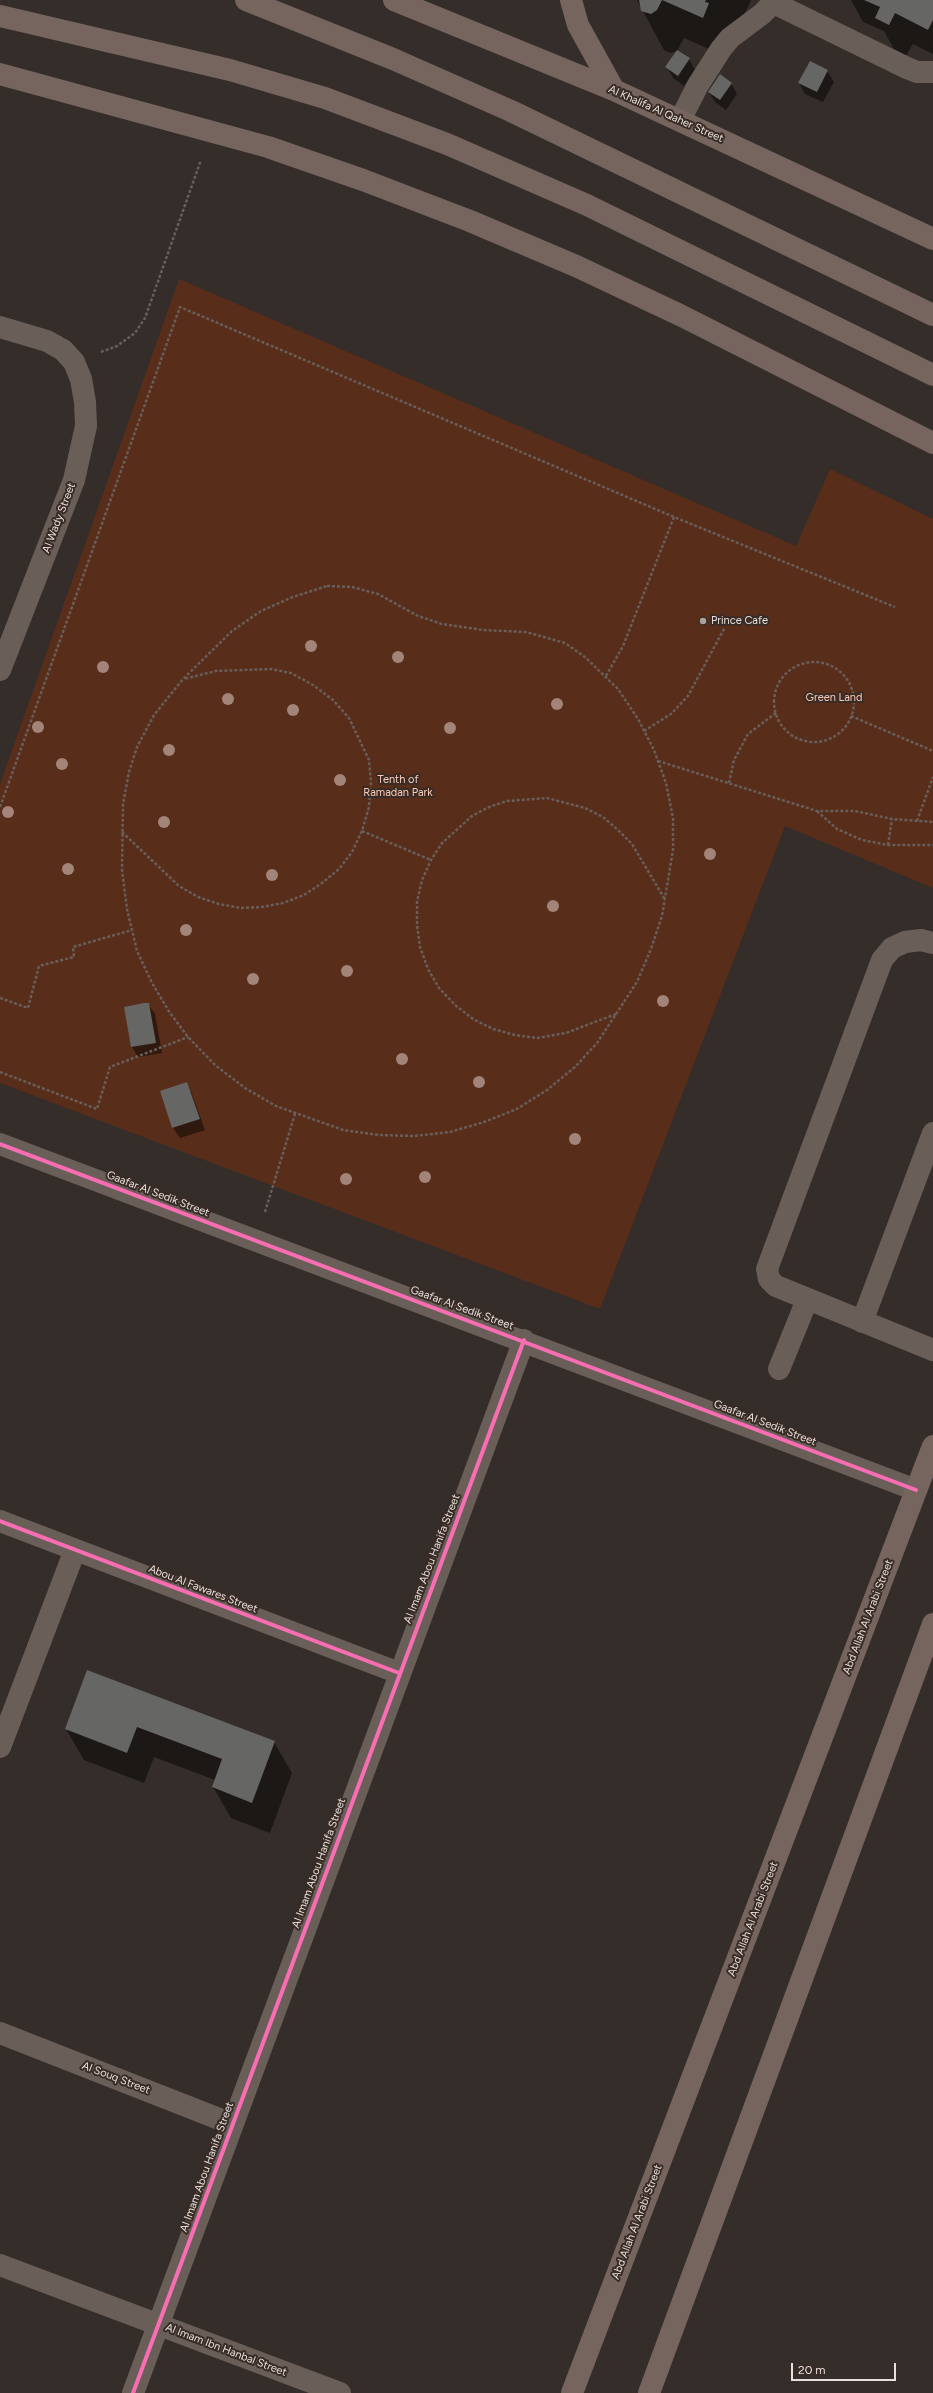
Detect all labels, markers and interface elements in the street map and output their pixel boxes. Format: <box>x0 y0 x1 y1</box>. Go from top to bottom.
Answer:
street label: Al Khalifa Al Qaher Street <box>606 83 726 145</box>
street label: Al Wady Street <box>40 481 78 555</box>
place label: Prince Cafe <box>711 614 768 628</box>
marker: Prince Cafe <box>698 616 708 626</box>
park label: Green Land <box>806 691 862 705</box>
park label: Tenth of Ramadan Park <box>363 773 433 799</box>
street label: Gaafar Al Sedik Street <box>105 1168 211 1220</box>
street label: Gaafar Al Sedik Street <box>409 1283 515 1333</box>
street label: Gaafar Al Sedik Street <box>712 1397 818 1449</box>
street label: Al Imam Abou Hanifa Street <box>401 1492 463 1626</box>
street label: Abd Allah Al Arabi Street <box>840 1558 896 1676</box>
street label: Abou Al Fawares Street <box>147 1562 259 1616</box>
street label: Al Imam Abou Hanifa Street <box>289 1796 349 1930</box>
street label: Abd Allah Al Arabi Street <box>725 1860 781 1978</box>
street label: Al Souq Street <box>80 2059 152 2097</box>
street label: Al Imam Abou Hanifa Street <box>177 2100 237 2234</box>
street label: Abd Allah Al Arabi Street <box>609 2163 665 2281</box>
street label: Al Imam Ibn Hanbal Street <box>163 2321 289 2379</box>
scale bar <box>793 2355 898 2381</box>
text: 20 m <box>798 2363 826 2377</box>

